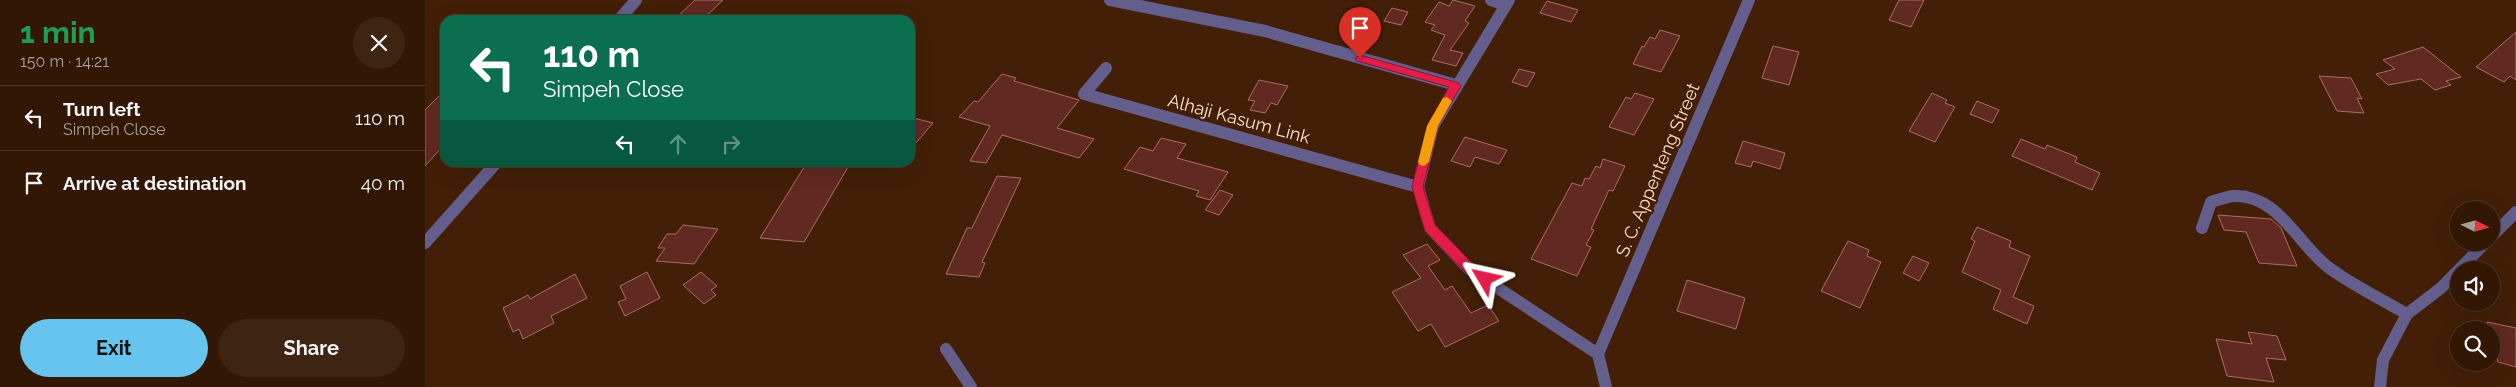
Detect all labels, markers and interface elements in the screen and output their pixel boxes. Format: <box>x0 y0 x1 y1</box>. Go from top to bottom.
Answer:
pin <box>1339 7 1381 58</box>
icon: arrive <box>1346 14 1374 42</box>
text: 1 min <box>20 15 96 50</box>
button: close <box>353 17 405 69</box>
text: 110 m <box>543 34 640 75</box>
icon: left <box>460 35 525 100</box>
text: 150 m · 14:21 <box>20 52 109 71</box>
text: Simpeh Close <box>543 76 684 102</box>
street label: S. C. Appenteng Street <box>1611 80 1704 260</box>
street label: Alhaji Kasum Link <box>1166 89 1313 148</box>
text: Turn left <box>63 98 140 120</box>
icon: left <box>20 104 48 132</box>
text: 110 m <box>355 107 405 129</box>
text: Simpeh Close <box>63 120 166 139</box>
icon: left <box>611 130 639 158</box>
icon: ahead <box>664 130 692 158</box>
icon: right <box>717 130 745 158</box>
icon: arrive <box>20 169 48 197</box>
text: Arrive at destination <box>63 172 247 194</box>
text: 40 m <box>361 172 405 194</box>
north arrow <box>2450 201 2500 251</box>
map controls <box>2450 201 2500 371</box>
position arrow <box>1458 252 1510 304</box>
button: sound <box>2450 261 2500 311</box>
button: Exit <box>20 319 208 377</box>
button: Share <box>218 319 405 377</box>
button: search <box>2450 321 2500 371</box>

